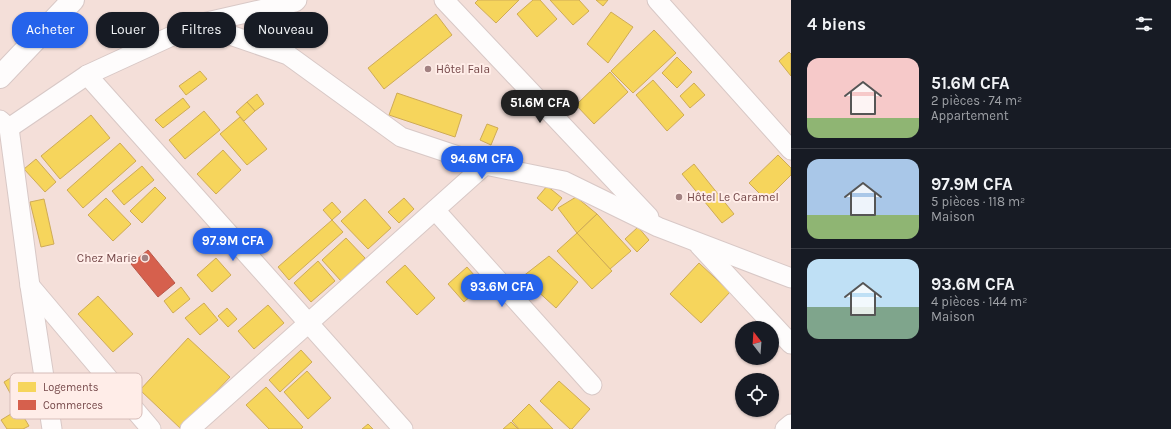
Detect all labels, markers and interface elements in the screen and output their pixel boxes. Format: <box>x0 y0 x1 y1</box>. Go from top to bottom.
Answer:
chip: Acheter <box>12 12 88 48</box>
chip: Louer <box>96 12 159 48</box>
chip: Filtres <box>167 12 236 48</box>
chip: Nouveau <box>244 12 328 48</box>
icon: filters <box>1133 13 1155 35</box>
text: 4 biens <box>807 14 866 34</box>
place label: Hôtel Fala <box>436 62 490 76</box>
marker: Hôtel Fala <box>423 64 433 74</box>
text: 51.6M CFA <box>931 73 1010 93</box>
icon: home <box>839 74 887 122</box>
pin: 51.6M CFA <box>494 90 586 124</box>
text: 2 pièces · 74 m² <box>931 93 1022 108</box>
text: 51.6M CFA <box>510 95 570 110</box>
text: Appartement <box>931 108 1009 123</box>
pin: 94.6M CFA <box>436 146 528 180</box>
text: 94.6M CFA <box>450 151 514 166</box>
text: 97.9M CFA <box>931 174 1013 194</box>
icon: home <box>839 175 887 223</box>
place label: Hôtel Le Caramel <box>687 190 779 204</box>
marker: Hôtel Le Caramel <box>674 192 684 202</box>
text: 5 pièces · 118 m² <box>931 194 1025 209</box>
text: Maison <box>931 209 975 224</box>
pin: 97.9M CFA <box>187 228 279 262</box>
text: 97.9M CFA <box>202 233 264 248</box>
place label: Chez Marie <box>77 251 137 265</box>
marker: Chez Marie <box>140 253 150 263</box>
pin: 93.6M CFA <box>456 274 548 308</box>
text: 93.6M CFA <box>931 274 1015 294</box>
icon: home <box>839 275 887 323</box>
text: 93.6M CFA <box>470 279 534 294</box>
text: 4 pièces · 144 m² <box>931 294 1028 309</box>
text: Maison <box>931 309 975 324</box>
north arrow <box>735 321 779 365</box>
map controls <box>735 321 779 417</box>
legend <box>10 373 142 419</box>
button: locate <box>735 373 779 417</box>
text: Logements <box>43 381 99 394</box>
text: Commerces <box>43 399 103 412</box>

